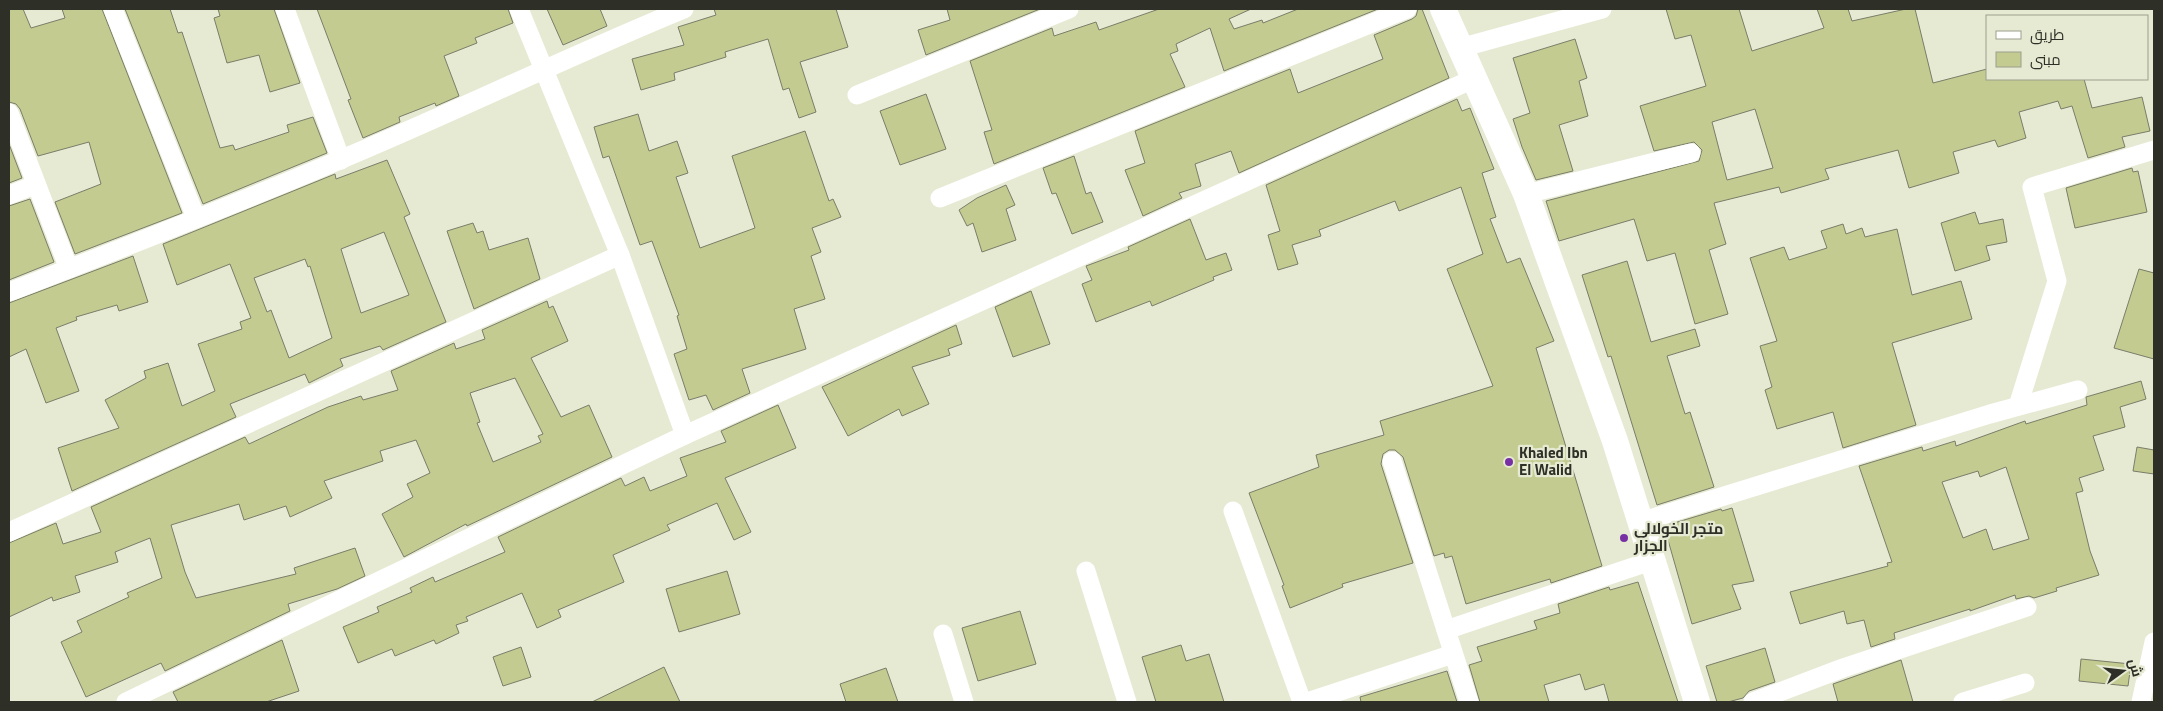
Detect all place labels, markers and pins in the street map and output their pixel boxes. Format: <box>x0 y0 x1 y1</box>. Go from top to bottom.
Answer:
place label: Khaled Ibn El Walid <box>1519 441 1588 481</box>
marker: Khaled Ibn El Walid <box>1503 456 1515 468</box>
place label: متجر الخولالي الجزار <box>1633 517 1723 557</box>
marker: متجر الخولالي الجزار <box>1618 532 1630 544</box>

